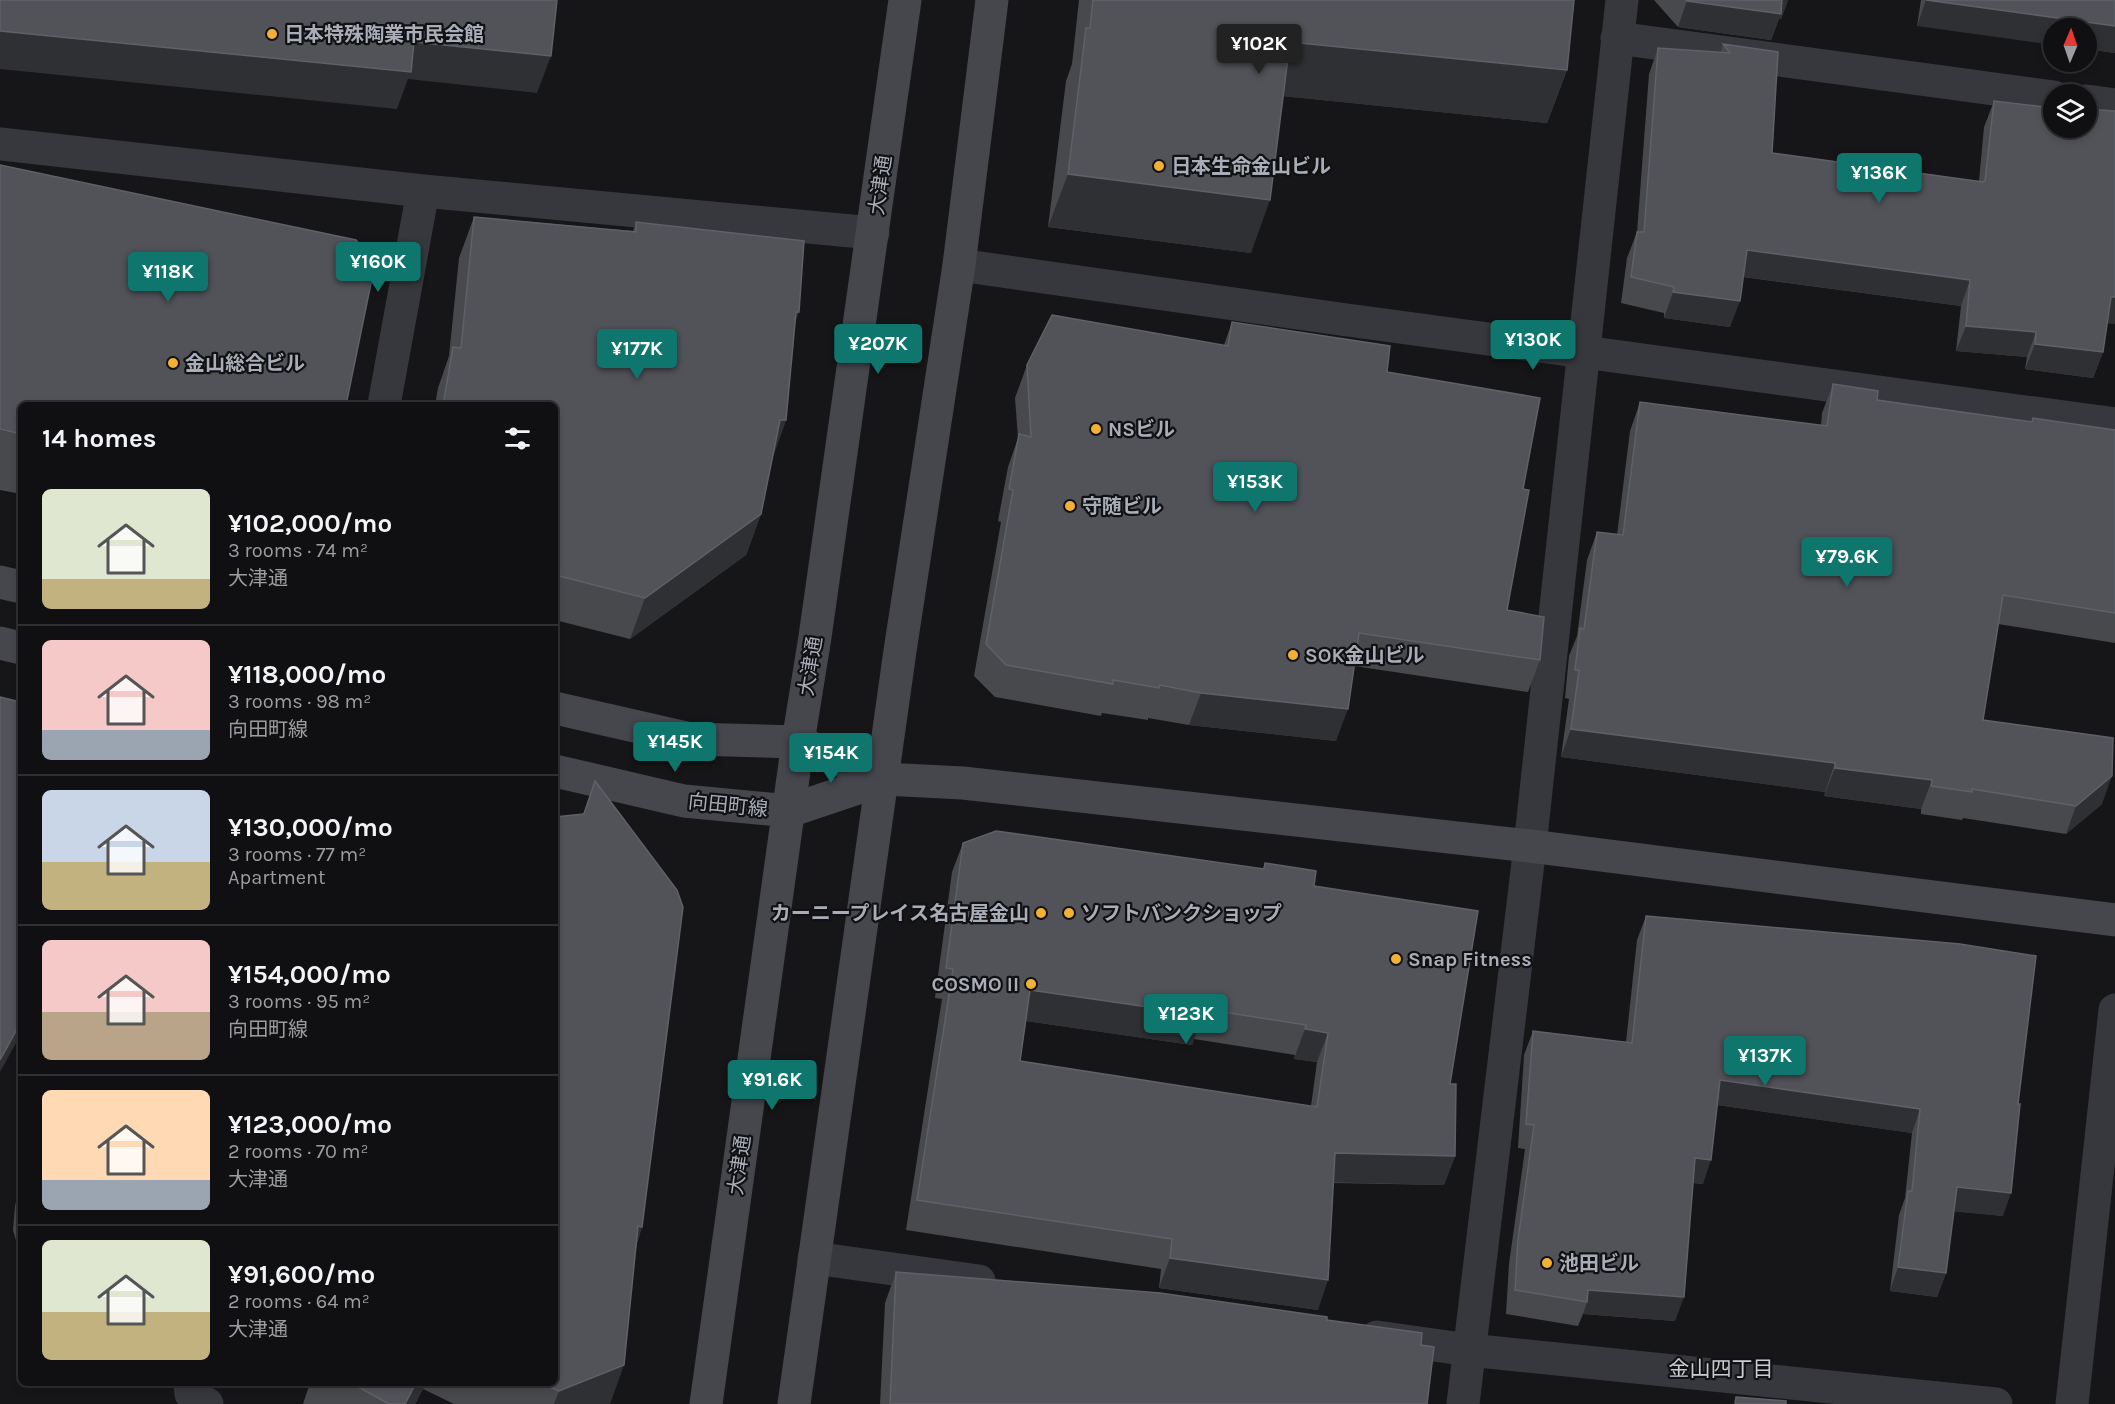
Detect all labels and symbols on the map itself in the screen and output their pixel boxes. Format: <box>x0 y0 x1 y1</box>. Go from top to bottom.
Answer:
north arrow <box>2043 18 2097 72</box>
place label: 日本特殊陶業市民会館 <box>284 23 484 46</box>
pin: ¥102K <box>1217 24 1301 75</box>
marker: 日本特殊陶業市民会館 <box>265 27 279 41</box>
pin: ¥136K <box>1837 153 1921 204</box>
street label: 大津通 <box>865 154 896 216</box>
place label: 日本生命金山ビル <box>1171 155 1331 178</box>
marker: 日本生命金山ビル <box>1152 159 1166 173</box>
pin: ¥160K <box>336 242 420 293</box>
pin: ¥118K <box>126 252 210 303</box>
pin: ¥130K <box>1491 320 1575 371</box>
pin: ¥207K <box>836 324 920 375</box>
pin: ¥177K <box>595 329 679 380</box>
place label: 金山総合ビル <box>185 352 305 375</box>
marker: 金山総合ビル <box>166 356 180 370</box>
place label: NSビル <box>1108 418 1175 441</box>
marker: NSビル <box>1089 422 1103 436</box>
pin: ¥153K <box>1213 462 1297 513</box>
place label: 守随ビル <box>1082 495 1162 518</box>
marker: 守随ビル <box>1063 499 1077 513</box>
pin: ¥79.6K <box>1798 537 1896 588</box>
street label: 大津通 <box>794 635 827 698</box>
place label: SOK金山ビル <box>1305 644 1424 667</box>
marker: SOK金山ビル <box>1286 648 1300 662</box>
pin: ¥145K <box>633 722 717 773</box>
pin: ¥154K <box>789 733 873 784</box>
street label: 向田町線 <box>687 790 769 821</box>
place label: カーニープレイス名古屋金山 <box>771 902 1029 925</box>
place label: ソフトバンクショップ <box>1081 902 1282 925</box>
marker: カーニープレイス名古屋金山 <box>1034 906 1048 920</box>
marker: ソフトバンクショップ <box>1062 906 1076 920</box>
place label: Snap Fitness <box>1408 948 1532 971</box>
marker: Snap Fitness <box>1389 952 1403 966</box>
place label: COSMO II <box>932 973 1019 996</box>
marker: COSMO II <box>1024 977 1038 991</box>
pin: ¥123K <box>1144 994 1228 1045</box>
pin: ¥137K <box>1723 1036 1807 1087</box>
pin: ¥91.6K <box>723 1060 821 1111</box>
street label: 大津通 <box>724 1134 755 1196</box>
place label: 池田ビル <box>1559 1252 1639 1275</box>
marker: 池田ビル <box>1540 1256 1554 1270</box>
district label: 金山四丁目 <box>1669 1357 1774 1381</box>

